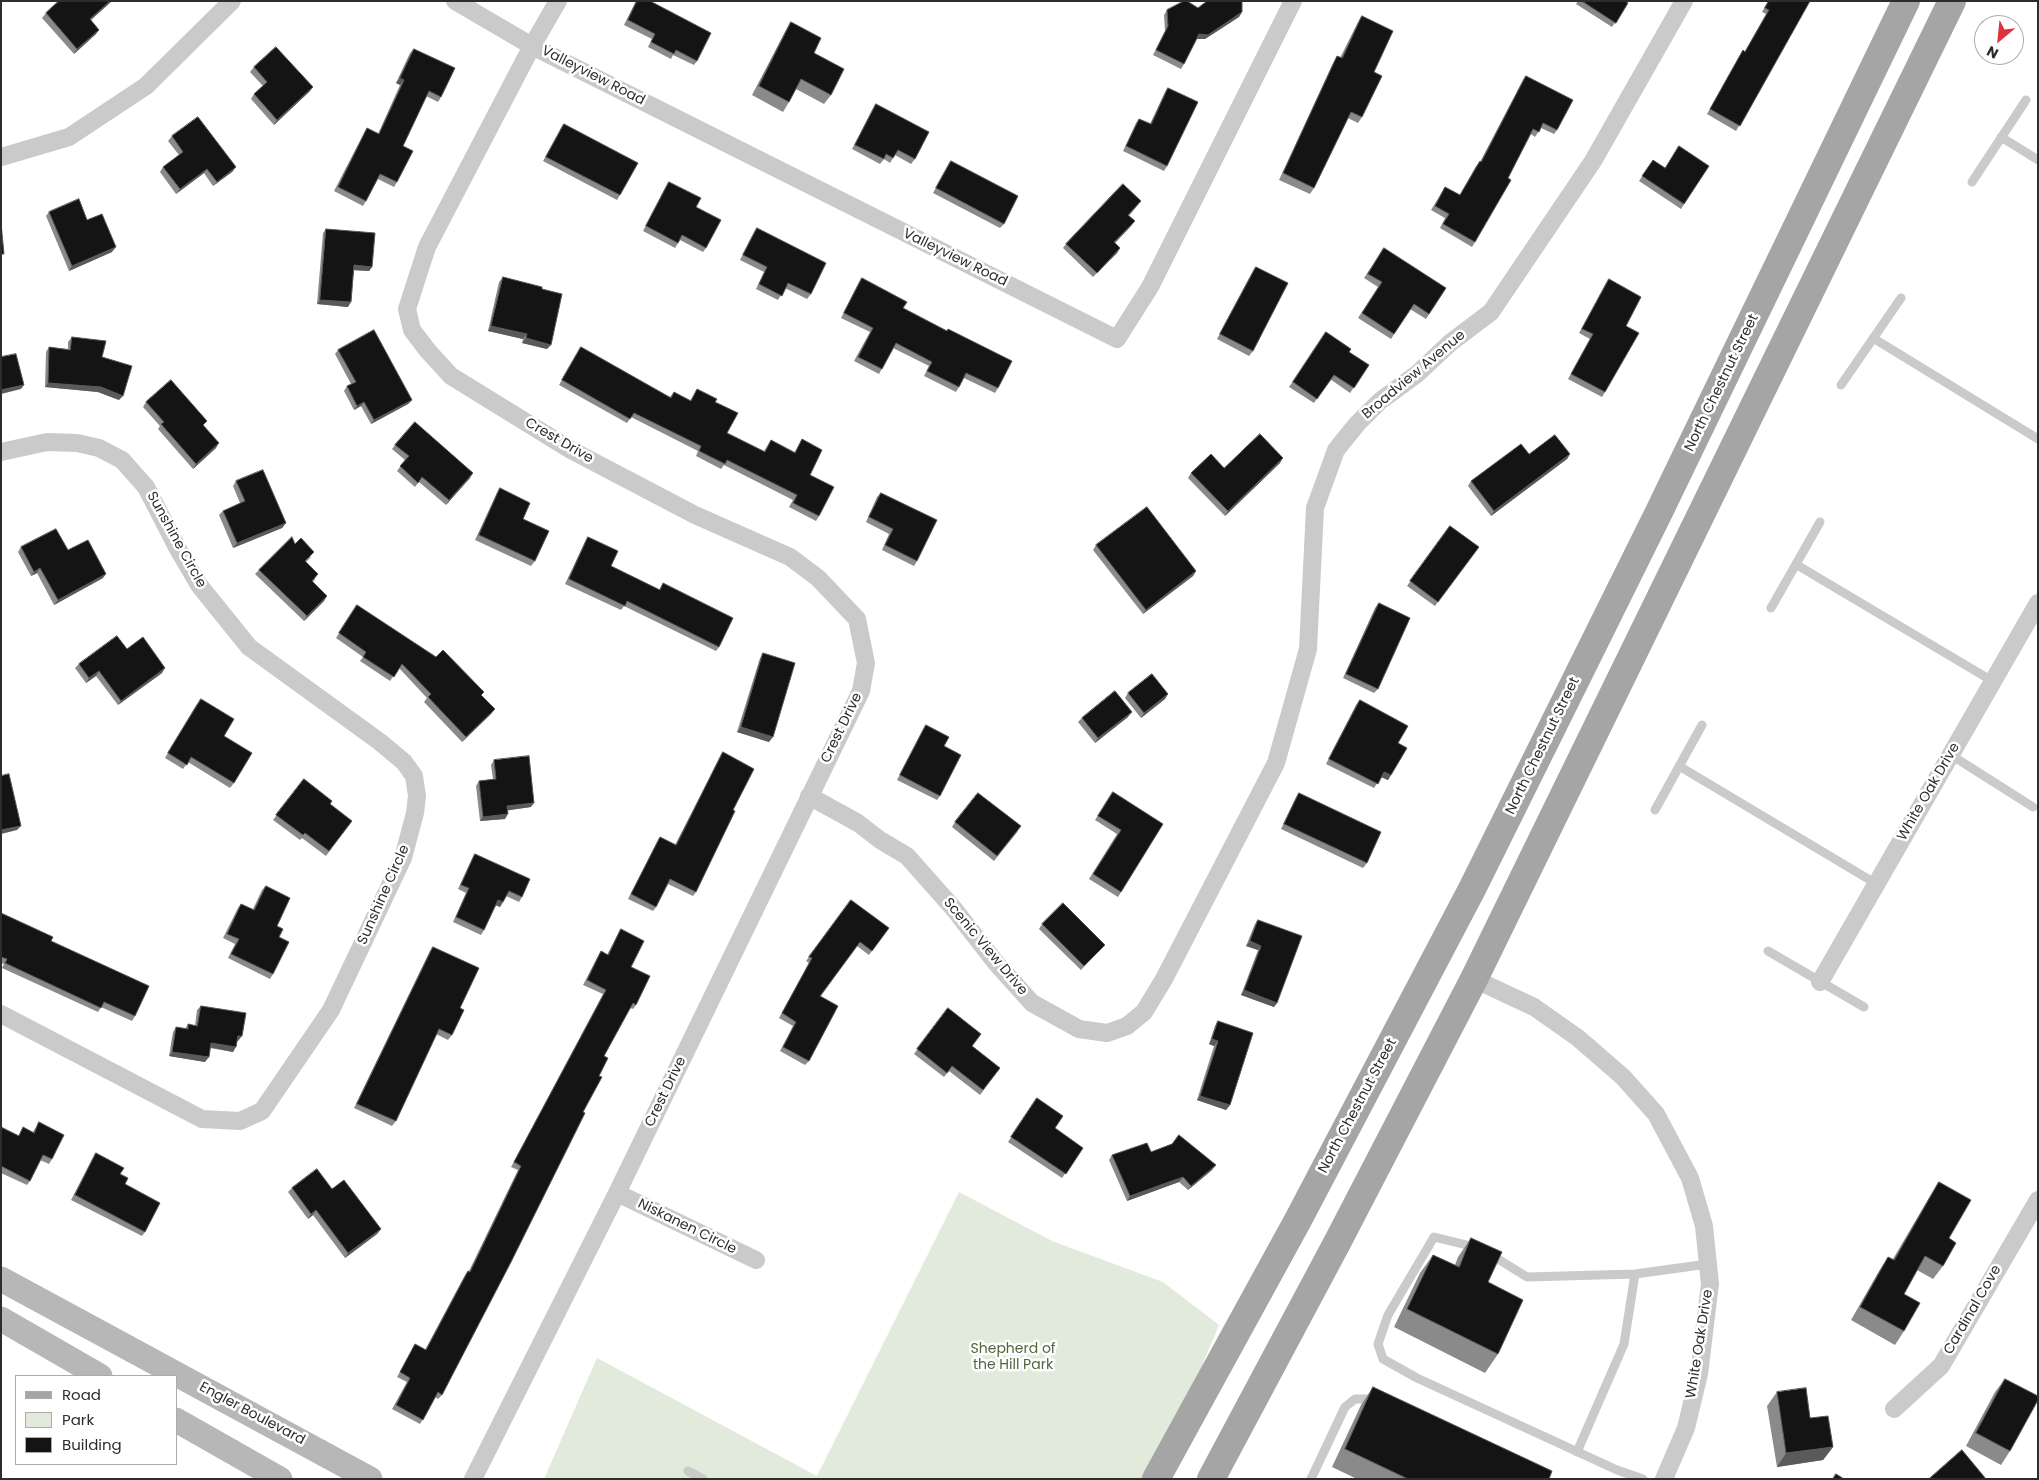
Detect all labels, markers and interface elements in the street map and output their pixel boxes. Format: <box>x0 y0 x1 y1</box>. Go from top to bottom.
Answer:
north arrow <box>1974 15 2024 65</box>
text: N <box>1983 41 2002 64</box>
street label: Valleyview Road <box>538 43 648 109</box>
street label: Valleyview Road <box>900 225 1010 291</box>
street label: North Chestnut Street <box>1681 312 1763 454</box>
street label: Broadview Avenue <box>1359 327 1469 423</box>
street label: Crest Drive <box>522 415 596 467</box>
street label: Sunshine Circle <box>143 489 209 591</box>
street label: North Chestnut Street <box>1502 675 1584 817</box>
street label: Crest Drive <box>818 690 866 766</box>
street label: White Oak Drive <box>1894 740 1964 844</box>
street label: Sunshine Circle <box>354 843 414 947</box>
street label: Scenic View Drive <box>939 895 1031 999</box>
street label: North Chestnut Street <box>1315 1036 1401 1176</box>
street label: Crest Drive <box>642 1054 690 1130</box>
street label: Niskanen Circle <box>635 1196 739 1258</box>
street label: Cardinal Cove <box>1941 1262 2005 1358</box>
street label: White Oak Drive <box>1683 1288 1717 1400</box>
park label: Shepherd of the Hill Park <box>971 1341 1055 1374</box>
legend <box>15 1375 178 1465</box>
street label: Engler Boulevard <box>196 1379 308 1449</box>
text: Road <box>62 1384 101 1405</box>
text: Park <box>62 1409 94 1430</box>
text: Building <box>62 1434 122 1455</box>

